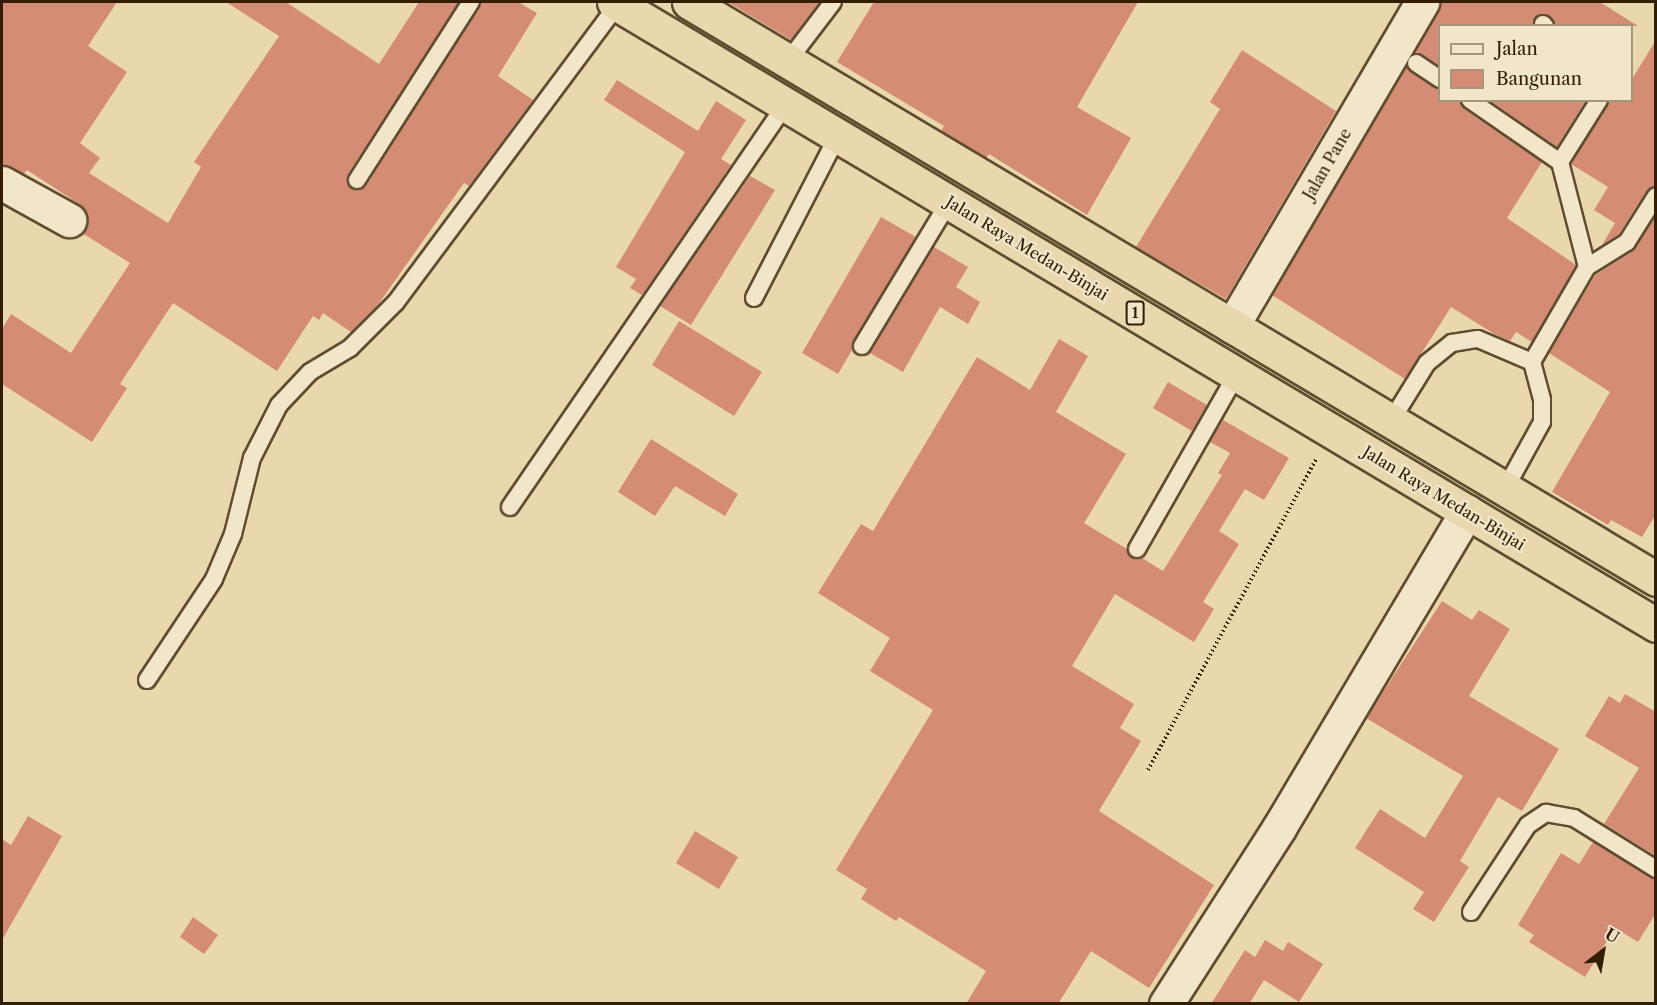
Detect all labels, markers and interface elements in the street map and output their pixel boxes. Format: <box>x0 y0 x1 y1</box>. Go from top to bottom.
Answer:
legend <box>1438 24 1633 102</box>
text: Jalan <box>1496 38 1538 60</box>
text: Bangunan <box>1496 68 1582 90</box>
street label: Jalan Pane <box>1299 125 1355 203</box>
street label: Jalan Raya Medan-Binjai <box>942 192 1112 304</box>
road number: 1 <box>1124 301 1146 325</box>
street label: Jalan Raya Medan-Binjai <box>1359 442 1529 554</box>
north arrow <box>1573 921 1633 981</box>
text: U <box>1602 924 1623 947</box>

